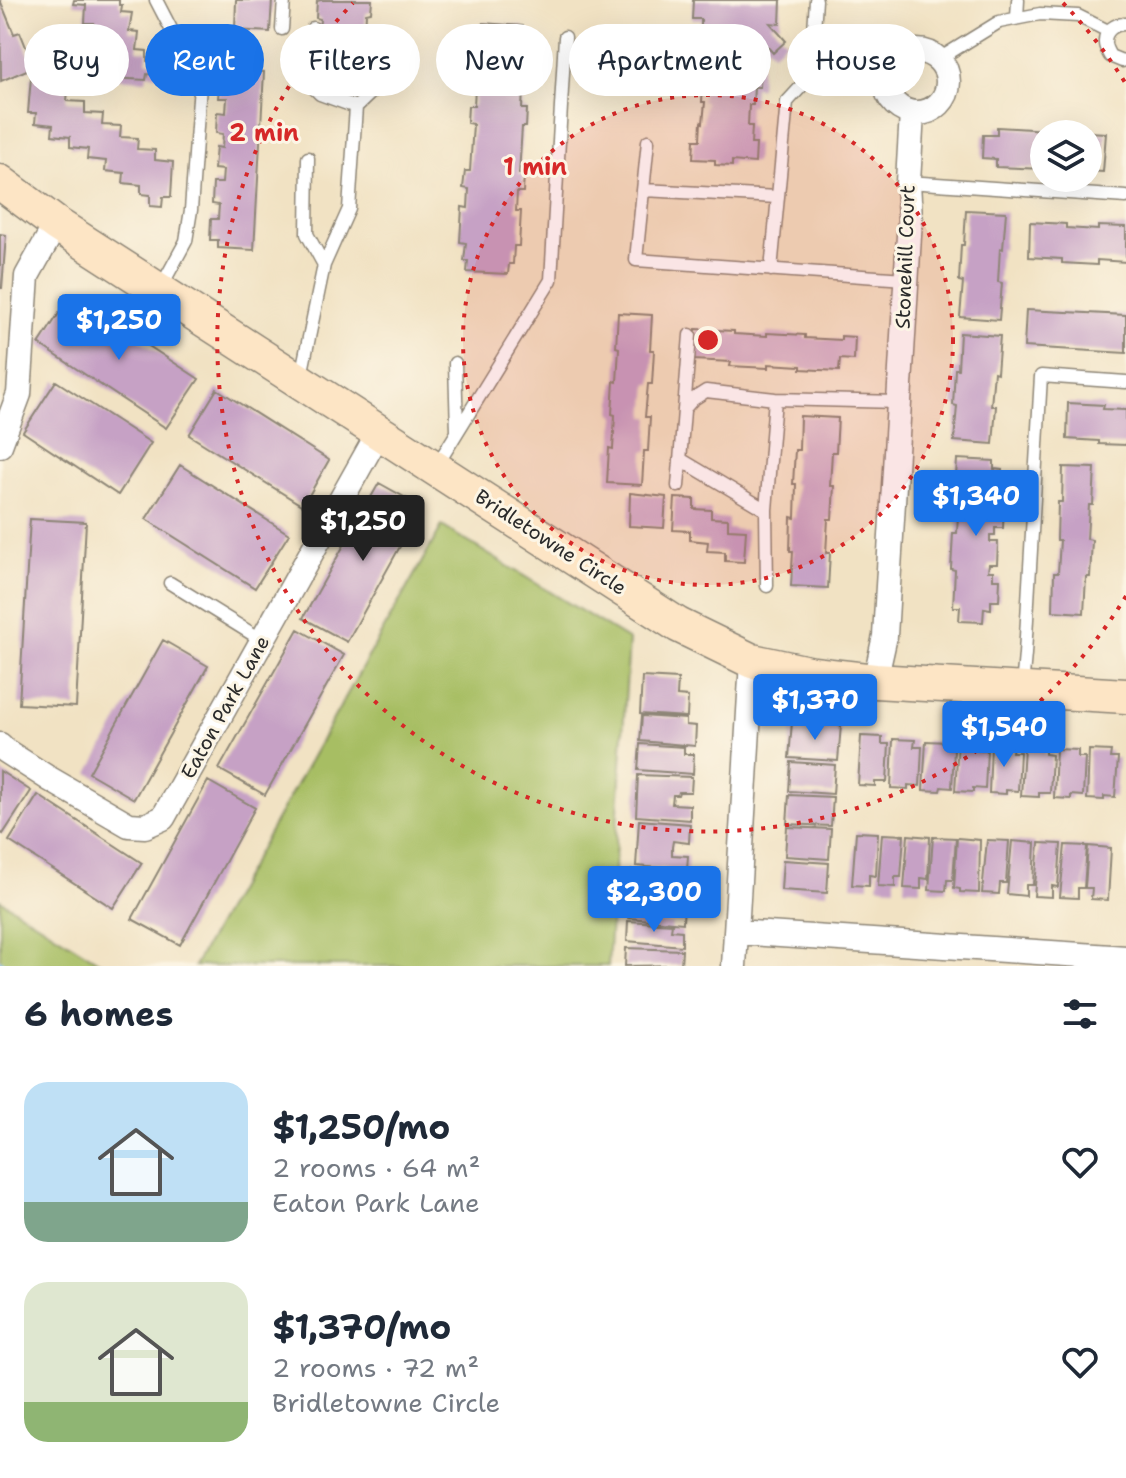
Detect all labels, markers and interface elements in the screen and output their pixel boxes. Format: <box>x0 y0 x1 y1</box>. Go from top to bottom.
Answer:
chip: Buy <box>24 24 129 96</box>
chip: Rent <box>145 24 264 96</box>
chip: Filters <box>280 24 420 96</box>
chip: New <box>436 24 553 96</box>
chip: Apartment <box>569 24 771 96</box>
chip: House <box>787 24 925 96</box>
text: 2 min <box>229 117 299 149</box>
map controls <box>1030 120 1102 192</box>
button: layers <box>1030 120 1102 192</box>
text: 1 min <box>503 151 567 183</box>
street label: Stonehill Court <box>889 185 921 329</box>
pin: $1,250 <box>54 294 184 362</box>
text: $1,250 <box>76 302 162 337</box>
centre of rings <box>694 326 722 354</box>
pin: $1,340 <box>911 470 1041 538</box>
text: $1,340 <box>932 478 1020 513</box>
street label: Bridletowne Circle <box>470 483 632 601</box>
pin: $1,250 <box>298 495 428 563</box>
text: $1,250 <box>320 503 406 538</box>
street label: Eaton Park Lane <box>175 631 275 783</box>
pin: $1,370 <box>750 674 880 742</box>
text: $1,370 <box>771 682 859 717</box>
pin: $1,540 <box>939 701 1069 769</box>
text: $1,540 <box>960 709 1048 744</box>
pin: $2,300 <box>589 866 719 934</box>
text: $2,300 <box>606 874 702 909</box>
text: 6 homes <box>24 991 173 1037</box>
icon: filters <box>1058 992 1102 1036</box>
text: $1,250/mo <box>272 1104 450 1150</box>
icon: home <box>88 1114 184 1210</box>
icon: heart <box>1058 1140 1102 1184</box>
text: 2 rooms · 64 m² <box>272 1150 480 1185</box>
text: Eaton Park Lane <box>272 1185 480 1220</box>
text: $1,370/mo <box>272 1304 451 1350</box>
icon: home <box>88 1314 184 1410</box>
icon: heart <box>1058 1340 1102 1384</box>
text: 2 rooms · 72 m² <box>272 1350 479 1385</box>
text: Bridletowne Circle <box>272 1385 500 1420</box>

